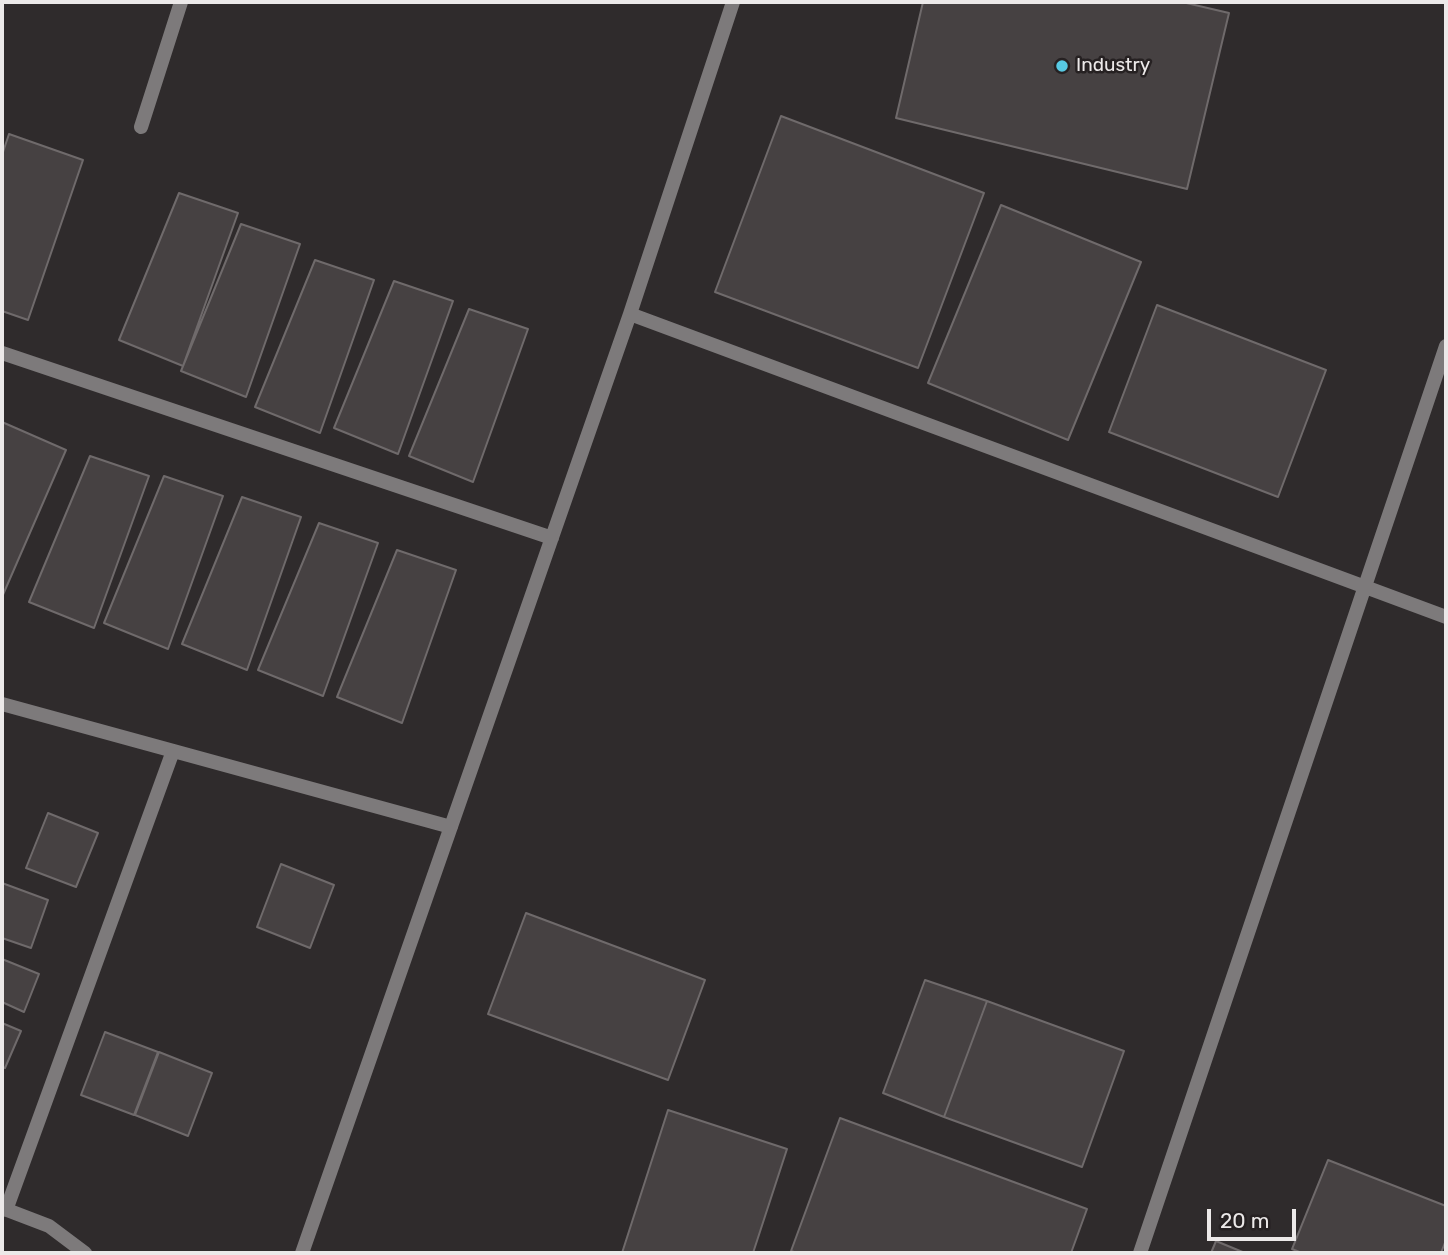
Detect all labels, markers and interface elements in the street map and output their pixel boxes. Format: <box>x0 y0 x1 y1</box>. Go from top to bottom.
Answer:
place label: Industry <box>1076 55 1150 77</box>
marker: Industry <box>1054 58 1070 74</box>
scale bar <box>1210 1196 1299 1240</box>
text: 20 m <box>1220 1208 1269 1233</box>

